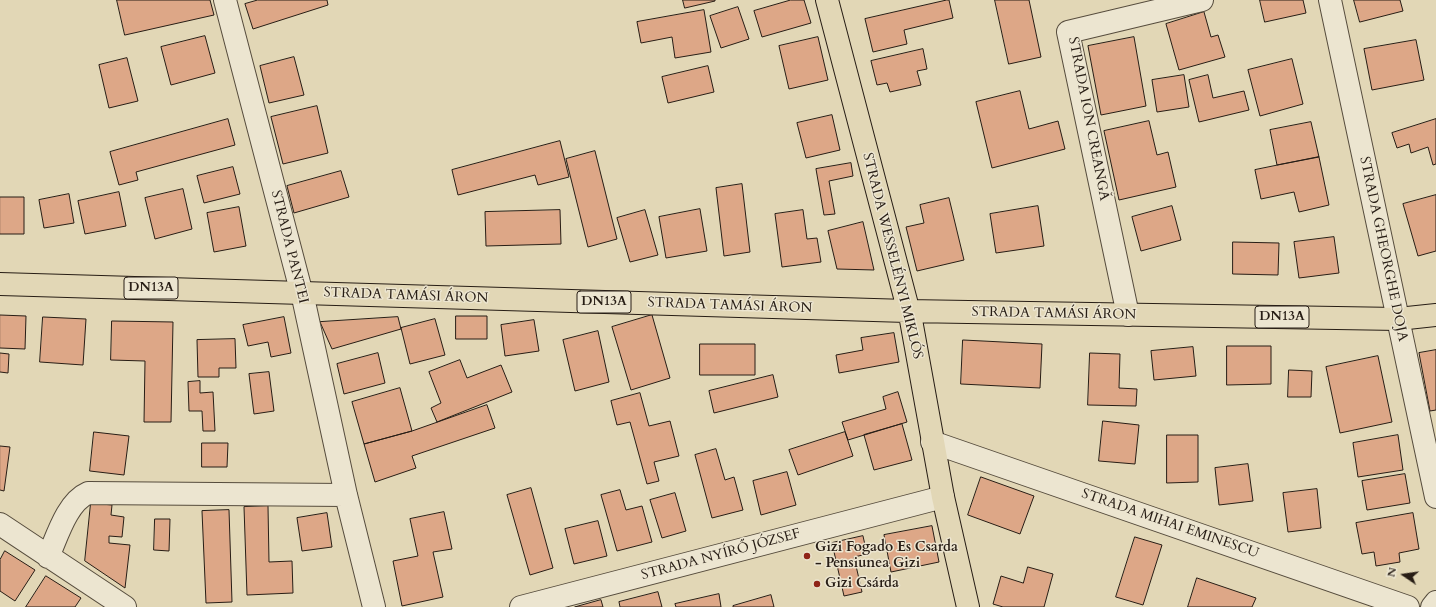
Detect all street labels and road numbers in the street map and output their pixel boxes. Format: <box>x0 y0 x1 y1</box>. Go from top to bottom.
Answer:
street label: STRADA ION CREANGĂ <box>1064 36 1112 202</box>
street label: STRADA WESSELÉNYI MIKLÓS <box>858 151 926 361</box>
street label: STRADA GHEORGHE DOJA <box>1355 155 1411 343</box>
street label: STRADA PANTEI <box>267 189 311 305</box>
road number: DN13A <box>124 277 178 299</box>
street label: STRADA TAMÁSI ÁRON <box>323 285 489 307</box>
road number: DN13A <box>577 291 631 313</box>
street label: STRADA TAMÁSI ÁRON <box>647 295 813 317</box>
street label: STRADA TAMÁSI ÁRON <box>972 304 1136 324</box>
road number: DN13A <box>1255 306 1309 328</box>
street label: STRADA MIHAI EMINESCU <box>1079 486 1261 562</box>
street label: STRADA NYÍRŐ JÓZSEF <box>640 526 802 584</box>

